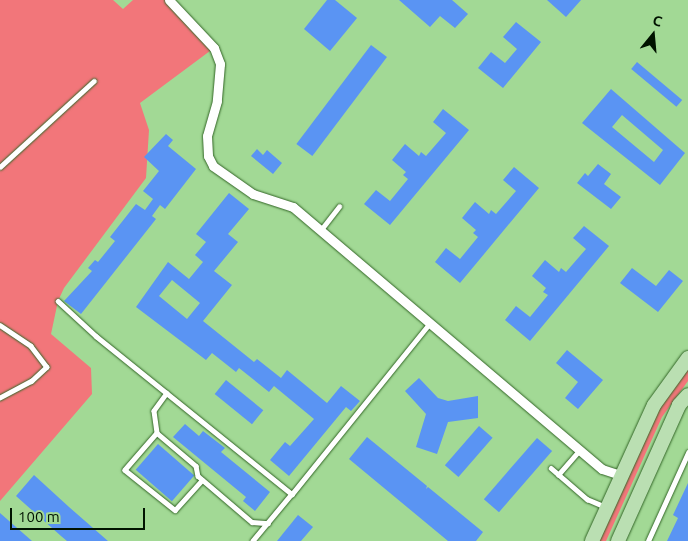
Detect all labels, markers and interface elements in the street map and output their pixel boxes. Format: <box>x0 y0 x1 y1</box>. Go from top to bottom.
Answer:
north arrow <box>628 10 678 60</box>
text: С <box>651 12 664 30</box>
scale bar <box>12 498 148 530</box>
text: 100 m <box>18 508 60 525</box>

